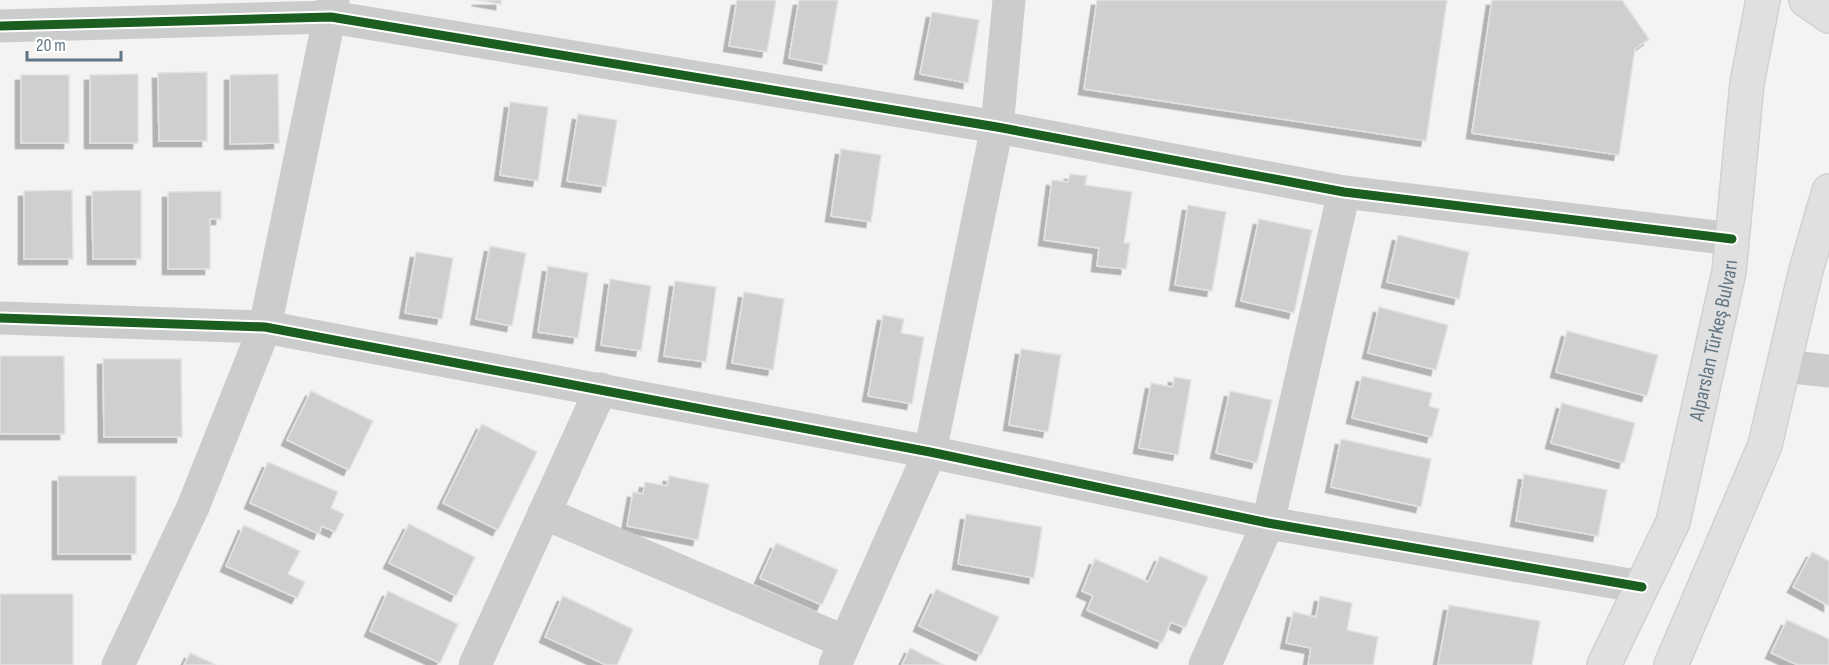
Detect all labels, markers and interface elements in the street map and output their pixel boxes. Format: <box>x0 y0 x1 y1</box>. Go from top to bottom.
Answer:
scale bar <box>27 24 122 62</box>
text: 20 m <box>36 35 66 56</box>
street label: Alparslan Türkeş Bulvarı <box>1683 259 1743 424</box>

